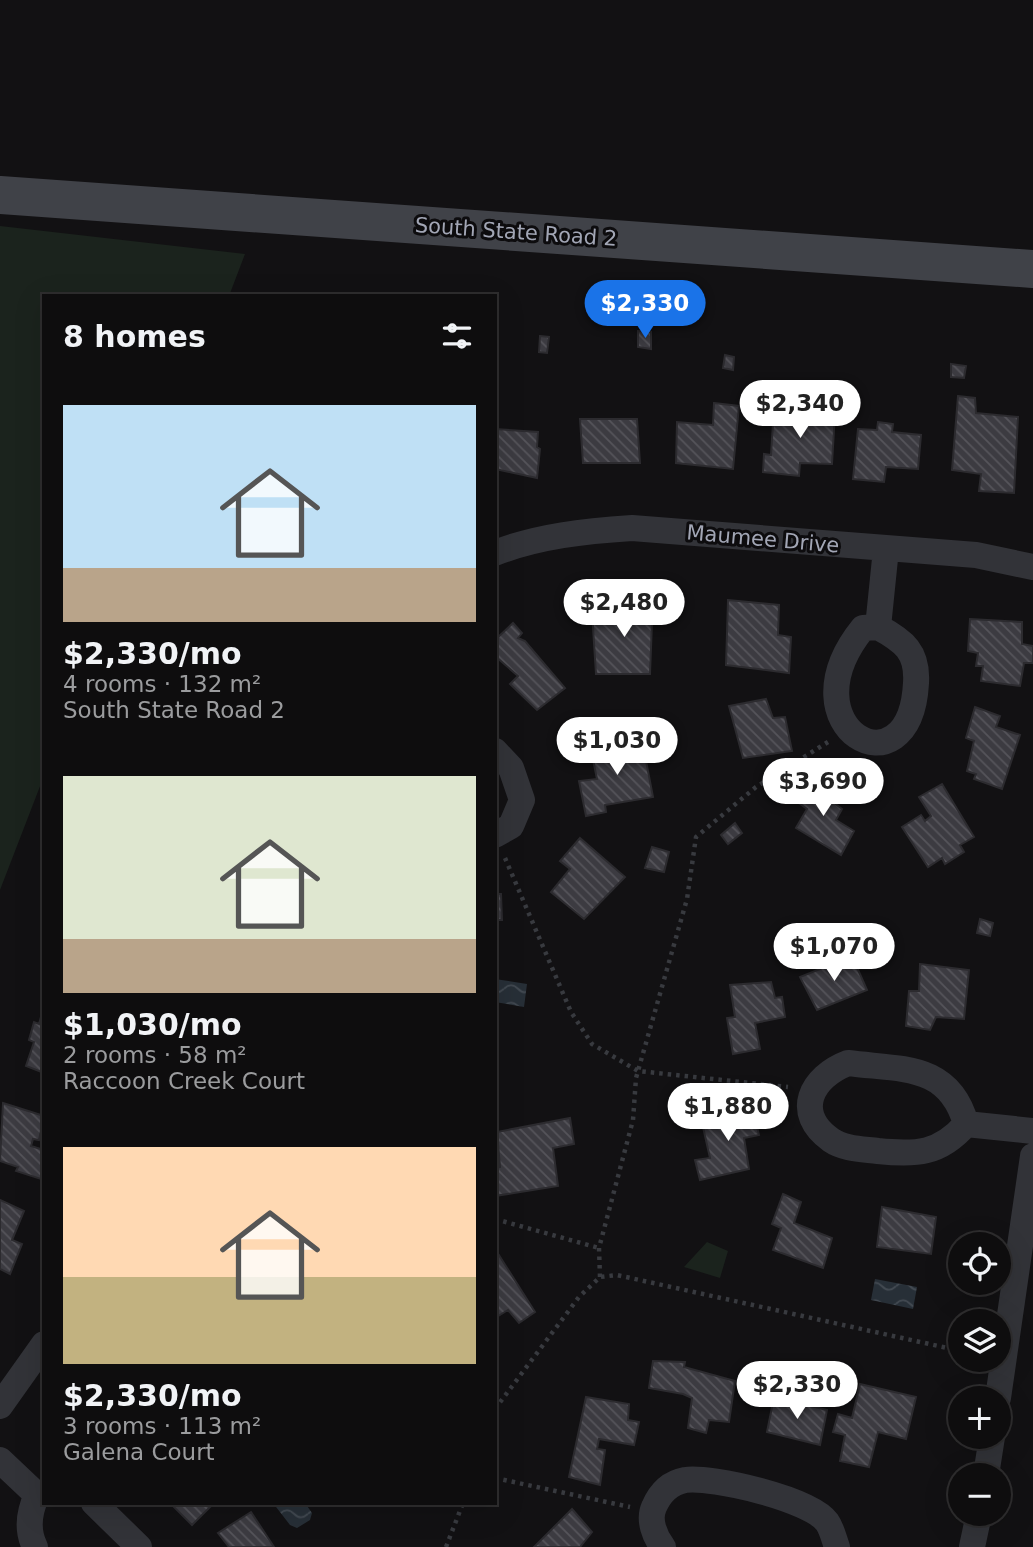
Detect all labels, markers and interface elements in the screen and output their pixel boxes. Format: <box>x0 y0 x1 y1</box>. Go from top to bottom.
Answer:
street label: South State Road 2 <box>414 213 618 251</box>
pin: $2,330 <box>588 280 702 340</box>
text: $2,330 <box>601 290 689 316</box>
icon: filters <box>438 317 476 355</box>
text: 8 homes <box>63 319 206 354</box>
pin: $2,340 <box>743 380 857 440</box>
text: $2,340 <box>756 390 844 416</box>
icon: home <box>207 450 333 576</box>
street label: Maumee Drive <box>686 520 840 558</box>
pin: $2,480 <box>567 580 681 639</box>
text: $2,480 <box>580 589 668 615</box>
text: $2,330/mo <box>63 636 242 671</box>
text: 4 rooms · 132 m² <box>63 671 261 697</box>
text: South State Road 2 <box>63 697 285 723</box>
pin: $1,030 <box>560 718 674 777</box>
text: $1,030 <box>573 727 661 753</box>
pin: $3,690 <box>766 758 880 818</box>
text: $3,690 <box>779 768 867 794</box>
icon: home <box>207 821 333 947</box>
pin: $1,070 <box>777 923 891 983</box>
text: $1,070 <box>790 933 878 959</box>
text: $1,030/mo <box>63 1007 242 1042</box>
text: 2 rooms · 58 m² <box>63 1042 247 1068</box>
text: Raccoon Creek Court <box>63 1068 305 1094</box>
pin: $1,880 <box>671 1084 785 1143</box>
text: $1,880 <box>684 1093 772 1119</box>
icon: home <box>207 1192 333 1318</box>
map controls <box>948 1232 1011 1526</box>
button: locate <box>948 1232 1011 1295</box>
button: layers <box>948 1309 1011 1372</box>
pin: $2,330 <box>740 1362 854 1421</box>
text: $2,330 <box>753 1371 841 1397</box>
text: $2,330/mo <box>63 1378 242 1413</box>
button: + <box>948 1386 1011 1449</box>
text: 3 rooms · 113 m² <box>63 1413 261 1439</box>
text: Galena Court <box>63 1439 215 1465</box>
button: − <box>948 1463 1011 1526</box>

